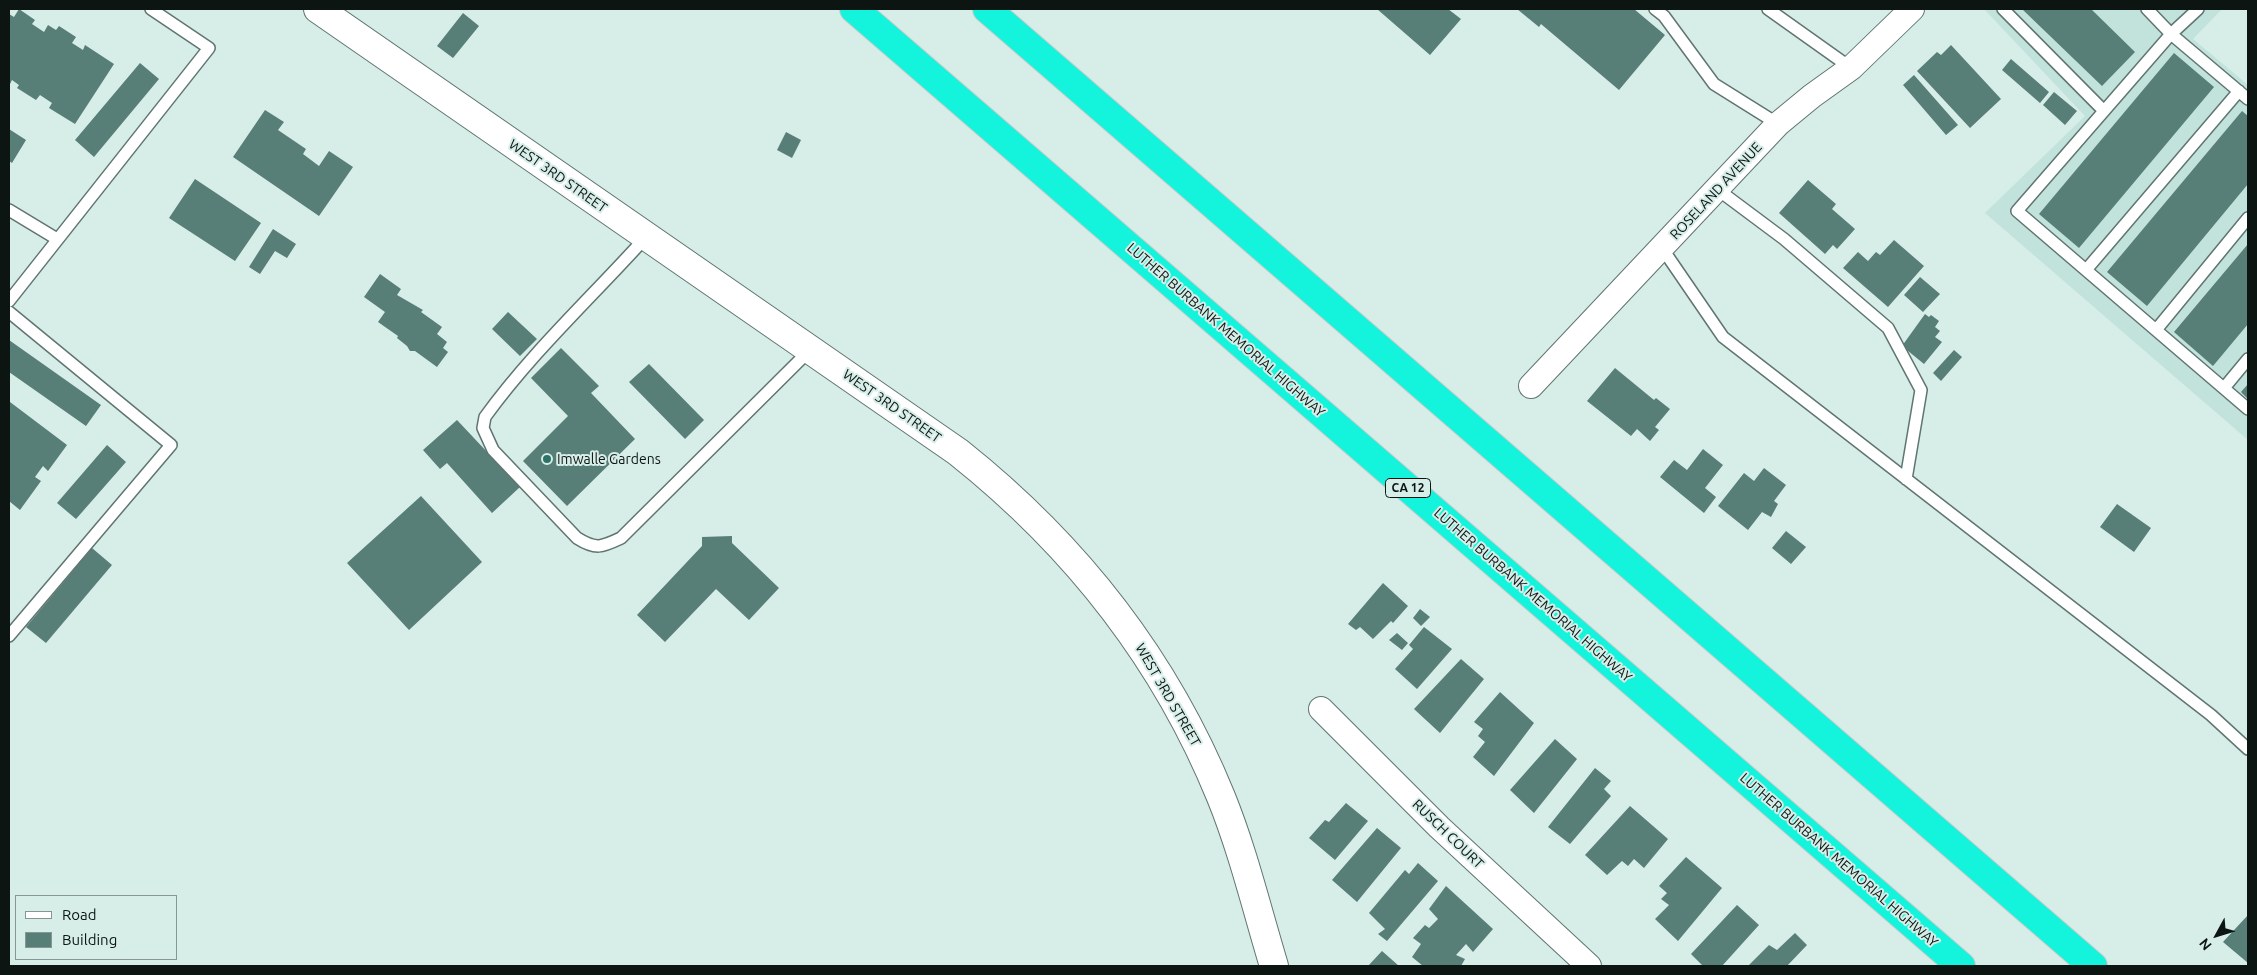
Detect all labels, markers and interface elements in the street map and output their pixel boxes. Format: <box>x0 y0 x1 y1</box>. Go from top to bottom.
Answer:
street label: WEST 3RD STREET <box>506 136 610 216</box>
street label: ROSELAND AVENUE <box>1667 139 1765 243</box>
street label: LUTHER BURBANK MEMORIAL HIGHWAY <box>1124 239 1328 421</box>
street label: WEST 3RD STREET <box>840 366 944 446</box>
place label: Imwalle Gardens <box>557 451 661 467</box>
marker: Imwalle Gardens <box>541 453 553 465</box>
road number: CA 12 <box>1386 478 1430 498</box>
street label: LUTHER BURBANK MEMORIAL HIGHWAY <box>1431 504 1635 686</box>
street label: WEST 3RD STREET <box>1132 641 1204 749</box>
street label: LUTHER BURBANK MEMORIAL HIGHWAY <box>1737 769 1941 951</box>
street label: RUSCH COURT <box>1409 796 1487 872</box>
legend <box>15 895 178 960</box>
text: Road <box>62 906 97 923</box>
north arrow <box>2192 910 2242 960</box>
text: Building <box>62 931 117 948</box>
text: N <box>2196 935 2215 954</box>

